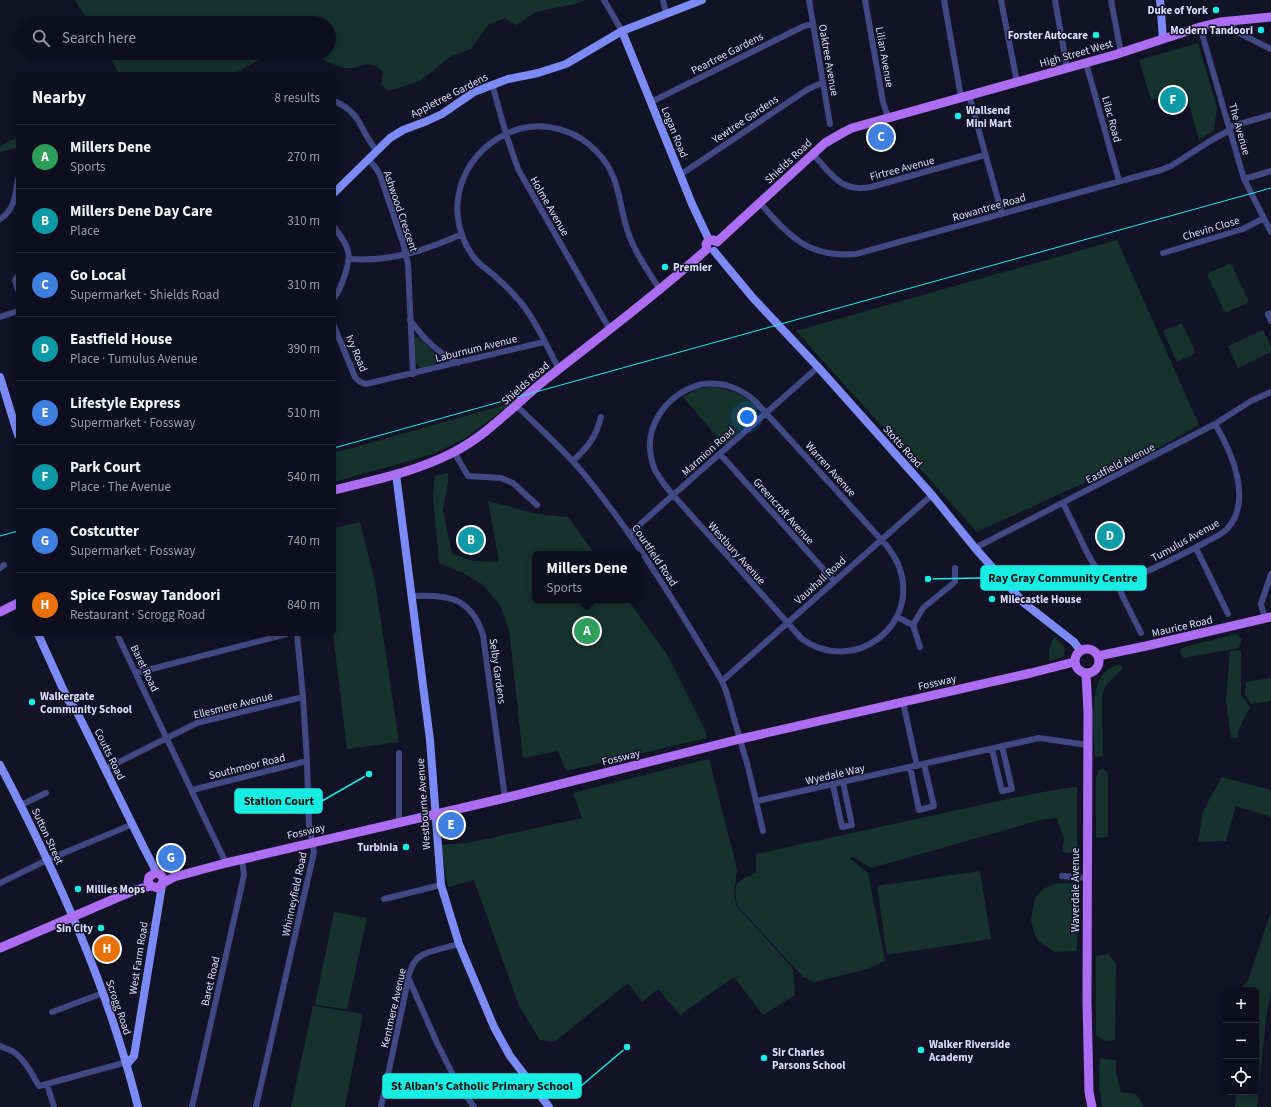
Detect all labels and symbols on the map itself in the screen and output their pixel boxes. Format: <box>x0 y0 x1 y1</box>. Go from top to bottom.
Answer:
place label: Duke of York <box>1147 3 1208 18</box>
marker: Duke of York <box>1211 5 1221 15</box>
street label: Oaktree Avenue <box>815 23 842 98</box>
place label: Modern Tandoori <box>1170 23 1253 38</box>
marker: Modern Tandoori <box>1256 25 1266 35</box>
street label: Lilian Avenue <box>872 26 897 89</box>
place label: Forster Autocare <box>1008 28 1088 43</box>
street label: Peartree Gardens <box>688 29 766 78</box>
marker: Forster Autocare <box>1091 30 1101 40</box>
street label: High Street West <box>1038 36 1115 71</box>
street label: Appletree Gardens <box>408 69 491 121</box>
pin: F <box>1160 85 1186 115</box>
street label: Yewtree Gardens <box>708 91 782 148</box>
street label: Lilac Road <box>1098 94 1125 144</box>
street label: The Avenue <box>1225 101 1254 157</box>
place label: Wallsend Mini Mart <box>966 103 1013 131</box>
street label: Logan Road <box>657 104 692 160</box>
marker: Wallsend Mini Mart <box>953 111 963 121</box>
pin: C <box>868 122 894 152</box>
street label: Shields Road <box>762 136 815 187</box>
street label: Firtree Avenue <box>868 153 937 184</box>
street label: Ashwood Crescent <box>380 169 422 254</box>
street label: Holme Avenue <box>526 174 573 239</box>
street label: Rowantree Road <box>951 190 1028 225</box>
street label: Chevin Close <box>1181 213 1242 244</box>
place label: Premier <box>673 260 713 275</box>
marker: Premier <box>660 262 670 272</box>
street label: Laburnum Avenue <box>434 331 519 366</box>
street label: Ivy Road <box>342 332 371 374</box>
street label: Shields Road <box>498 358 553 409</box>
your location <box>737 407 757 427</box>
street label: Stotts Road <box>879 422 926 471</box>
street label: Marmion Road <box>678 423 738 479</box>
street label: Warren Avenue <box>802 439 860 500</box>
street label: Eastfield Avenue <box>1083 439 1158 487</box>
street label: Greencroft Avenue <box>750 475 818 548</box>
street label: Tumulus Avenue <box>1148 515 1223 565</box>
street label: Westbury Avenue <box>704 519 769 588</box>
street label: Courtfield Road <box>628 521 681 589</box>
pin: D <box>1097 521 1123 551</box>
pin: B <box>458 525 484 555</box>
street label: Vauxhall Road <box>791 553 849 608</box>
callout: Ray Gray Community Centre <box>981 566 1146 590</box>
text: Ray Gray Community Centre <box>988 570 1138 587</box>
place label: Milecastle House <box>1000 592 1082 607</box>
marker: Milecastle House <box>987 594 997 604</box>
street label: Maurice Road <box>1150 612 1214 641</box>
pin: A <box>574 616 600 646</box>
street label: Selby Gardens <box>486 637 510 705</box>
street label: Baret Road <box>127 642 162 694</box>
street label: Fossway <box>916 671 958 694</box>
street label: Ellesmere Avenue <box>192 688 275 723</box>
place label: Walkergate Community School <box>40 689 133 717</box>
marker: Walkergate Community School <box>27 697 37 707</box>
street label: Coutts Road <box>91 726 129 783</box>
street label: Fossway <box>600 745 642 769</box>
street label: Southmoor Road <box>207 750 287 783</box>
street label: Westbourne Avenue <box>413 757 434 850</box>
street label: Wyedale Way <box>804 760 866 789</box>
callout: Station Court <box>235 789 322 813</box>
text: Station Court <box>244 793 315 810</box>
street label: Sutton Street <box>28 806 67 867</box>
pin: E <box>438 810 464 840</box>
street label: Fossway <box>285 820 327 843</box>
place label: Turbinia <box>357 840 398 855</box>
marker: Turbinia <box>401 842 411 852</box>
pin: G <box>158 843 184 873</box>
street label: Waverdale Avenue <box>1068 847 1083 932</box>
street label: Whinneyfield Road <box>278 850 311 938</box>
place label: Millies Mops <box>86 882 145 897</box>
marker: Millies Mops <box>73 884 83 894</box>
street label: West Farm Road <box>125 920 152 996</box>
place label: Sin City <box>56 921 93 936</box>
marker: Sin City <box>96 923 106 933</box>
pin: H <box>94 934 120 964</box>
street label: Baret Road <box>197 955 223 1007</box>
street label: Kentmere Avenue <box>377 966 410 1049</box>
street label: Scrogg Road <box>102 978 135 1037</box>
place label: Walker Riverside Academy <box>928 1037 1010 1065</box>
place label: Sir Charles Parsons School <box>772 1045 846 1073</box>
marker: Walker Riverside Academy <box>916 1045 926 1055</box>
marker: Sir Charles Parsons School <box>759 1053 769 1063</box>
callout: St Alban's Catholic Primary School <box>383 1074 581 1098</box>
text: St Alban's Catholic Primary School <box>391 1078 573 1095</box>

